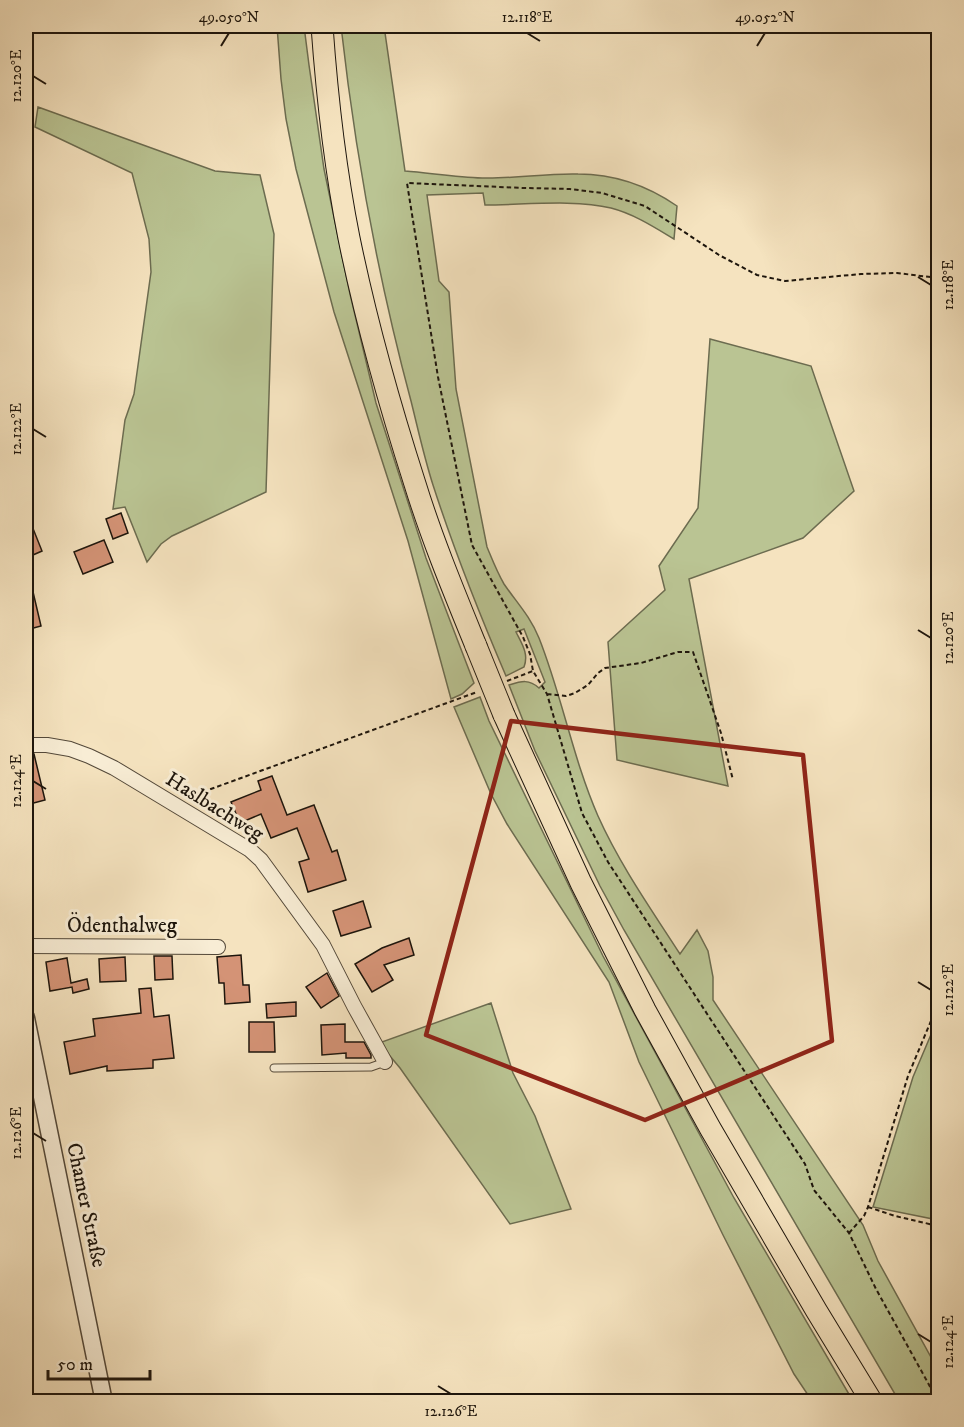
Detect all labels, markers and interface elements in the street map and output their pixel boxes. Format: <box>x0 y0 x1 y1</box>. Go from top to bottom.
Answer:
text: 49.050°N <box>199 8 259 27</box>
text: 12.118°E <box>502 8 553 27</box>
text: 49.052°N <box>735 8 795 27</box>
text: 12.120°E <box>7 49 26 103</box>
text: 12.118°E <box>939 259 958 310</box>
text: 12.122°E <box>7 402 26 455</box>
text: 12.120°E <box>939 611 958 665</box>
text: 12.124°E <box>7 754 26 808</box>
street label: Haslbachweg <box>161 766 269 848</box>
street label: Ödenthalweg <box>67 912 178 939</box>
text: 12.122°E <box>939 963 958 1016</box>
text: 12.126°E <box>7 1106 26 1159</box>
street label: Chamer Straße <box>60 1141 112 1270</box>
text: 12.124°E <box>939 1315 958 1369</box>
scale bar <box>48 1343 150 1381</box>
text: 50 m <box>57 1354 93 1376</box>
text: 12.126°E <box>425 1402 478 1421</box>

